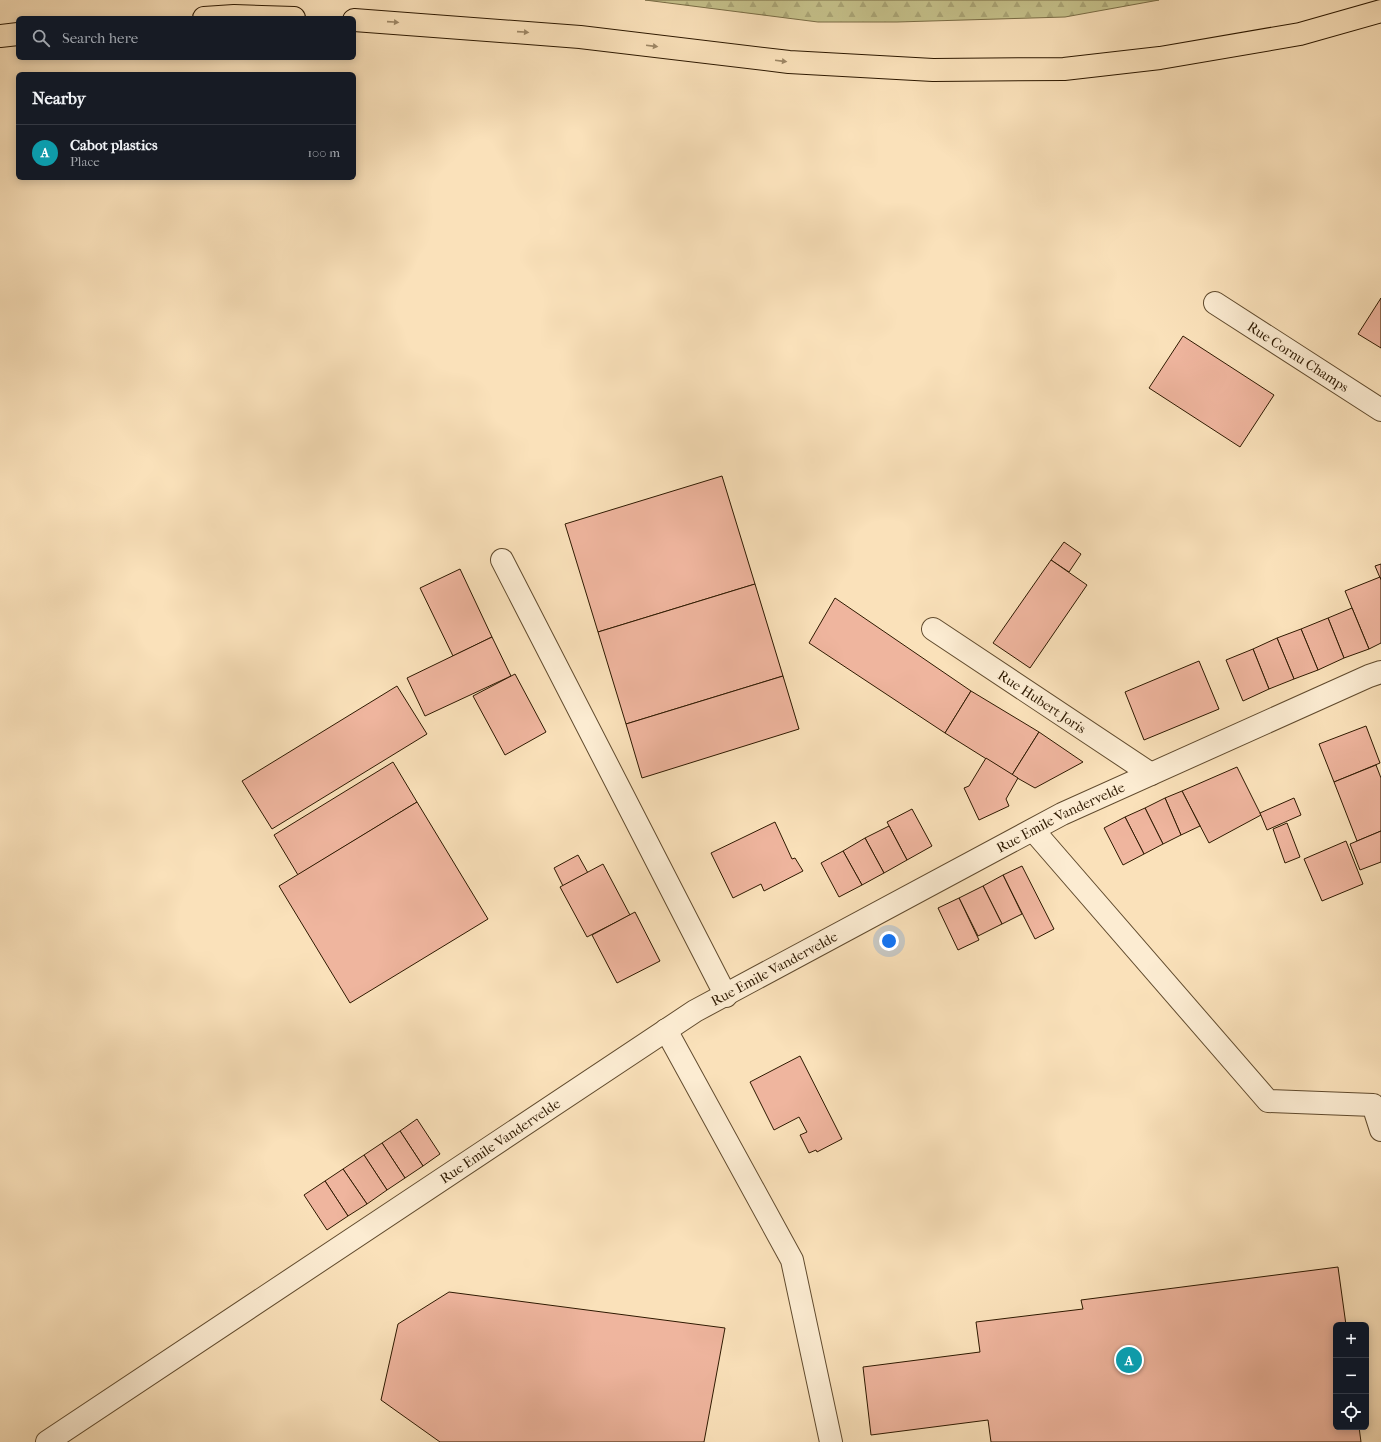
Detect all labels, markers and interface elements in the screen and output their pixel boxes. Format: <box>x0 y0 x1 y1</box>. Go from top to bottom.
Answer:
search box <box>16 16 356 60</box>
one-way arrow <box>387 19 399 26</box>
icon: search <box>30 27 52 49</box>
text: Search here <box>62 29 138 47</box>
one-way arrow <box>516 29 529 36</box>
one-way arrow <box>646 43 658 49</box>
one-way arrow <box>775 58 787 65</box>
text: Nearby <box>32 88 86 108</box>
text: Cabot plastics <box>70 136 157 154</box>
text: A <box>41 145 49 160</box>
text: 100 m <box>307 145 340 160</box>
text: Place <box>70 154 100 169</box>
street label: Rue Cornu Champs <box>1244 318 1352 396</box>
street label: Rue Hubert Joris <box>995 666 1089 737</box>
street label: Rue Emile Vandervelde <box>993 778 1127 856</box>
street label: Rue Emile Vandervelde <box>708 928 840 1009</box>
your location <box>879 931 899 951</box>
street label: Rue Emile Vandervelde <box>436 1095 563 1187</box>
map controls <box>1333 1322 1369 1430</box>
button: + <box>1333 1322 1369 1358</box>
pin: A <box>1116 1345 1142 1375</box>
button: − <box>1333 1358 1369 1394</box>
button: locate <box>1333 1394 1369 1430</box>

